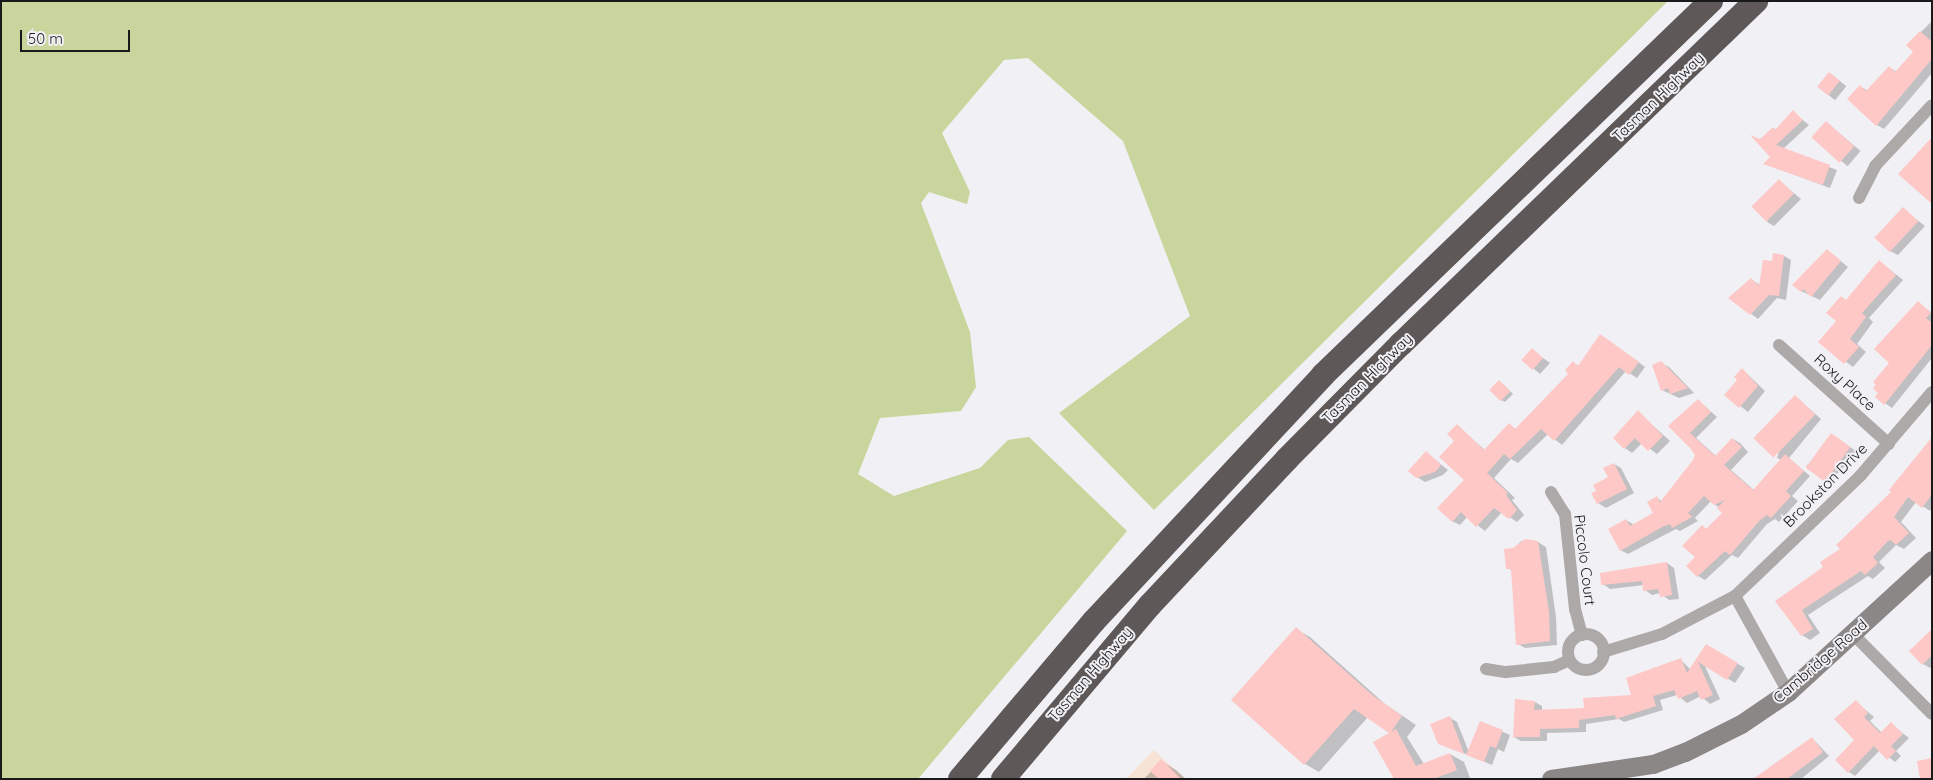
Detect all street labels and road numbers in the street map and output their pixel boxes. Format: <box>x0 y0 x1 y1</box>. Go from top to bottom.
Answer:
street label: Tasman Highway <box>1609 49 1707 145</box>
street label: Tasman Highway <box>1318 329 1416 427</box>
street label: Roxy Place <box>1811 350 1879 414</box>
street label: Brookston Drive <box>1779 439 1871 531</box>
street label: Piccolo Court <box>1570 514 1600 606</box>
street label: Cambridge Road <box>1769 615 1871 707</box>
street label: Tasman Highway <box>1044 623 1136 725</box>

